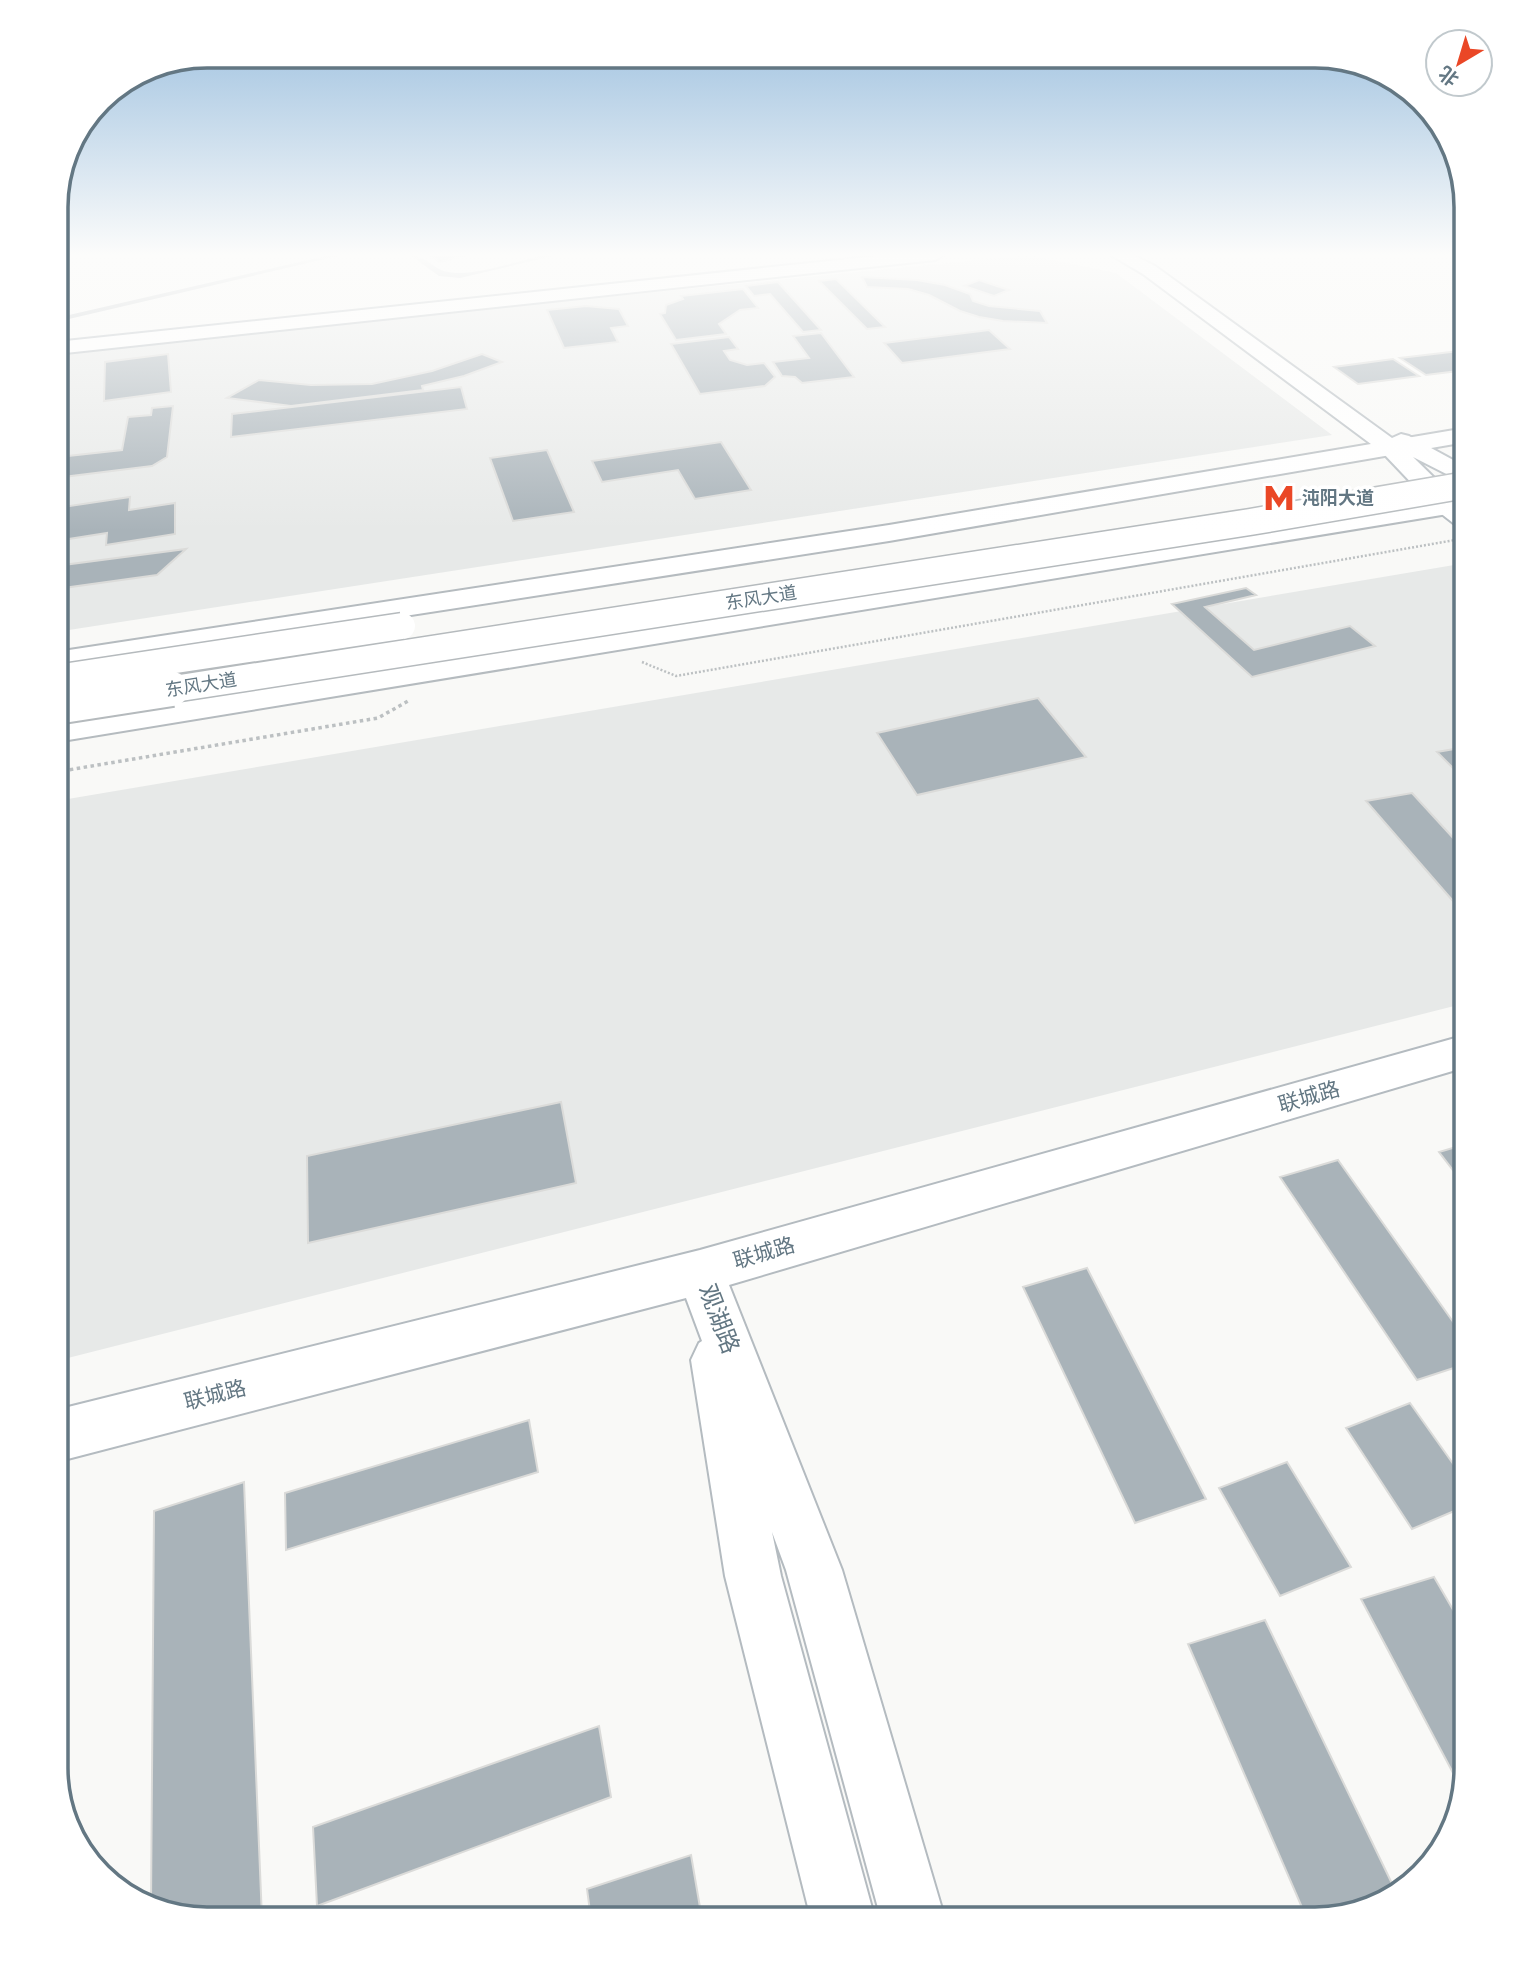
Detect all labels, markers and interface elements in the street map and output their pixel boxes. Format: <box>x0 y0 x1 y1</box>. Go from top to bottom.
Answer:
north arrow <box>1424 28 1494 98</box>
text: 北 <box>1434 61 1463 91</box>
metro station icon: 沌阳大道 <box>1262 481 1296 515</box>
place label: 沌阳大道 <box>1302 487 1374 509</box>
street label: 东风大道 <box>724 582 798 614</box>
street label: 东风大道 <box>164 669 238 701</box>
street label: 联城路 <box>1275 1076 1343 1117</box>
street label: 联城路 <box>730 1232 798 1273</box>
street label: 观湖路 <box>693 1280 746 1358</box>
street label: 联城路 <box>181 1375 248 1414</box>

